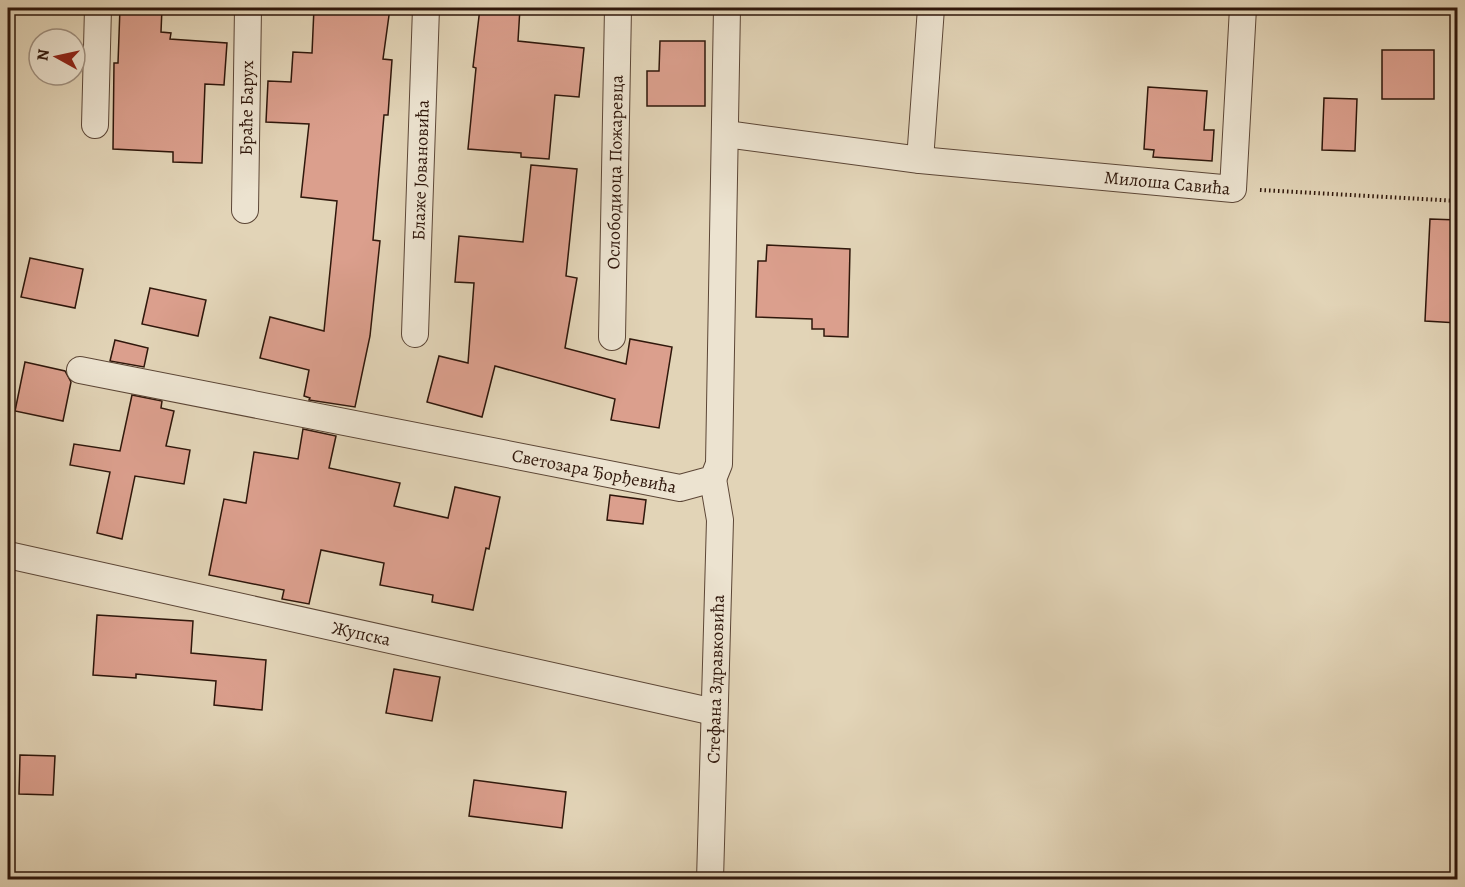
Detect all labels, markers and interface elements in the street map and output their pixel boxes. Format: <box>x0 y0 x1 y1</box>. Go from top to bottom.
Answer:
north arrow <box>27 27 87 87</box>
text: N <box>31 47 55 62</box>
street label: Браће Барух <box>234 60 259 156</box>
street label: Ослободиоца Пожаревца <box>601 74 629 270</box>
street label: Блаже Јовановића <box>406 99 435 241</box>
street label: Милоша Савића <box>1103 165 1232 201</box>
street label: Светозара Ђорђевића <box>510 443 679 499</box>
street label: Стефана Здравковића <box>701 594 730 764</box>
street label: Жупска <box>330 615 394 652</box>

